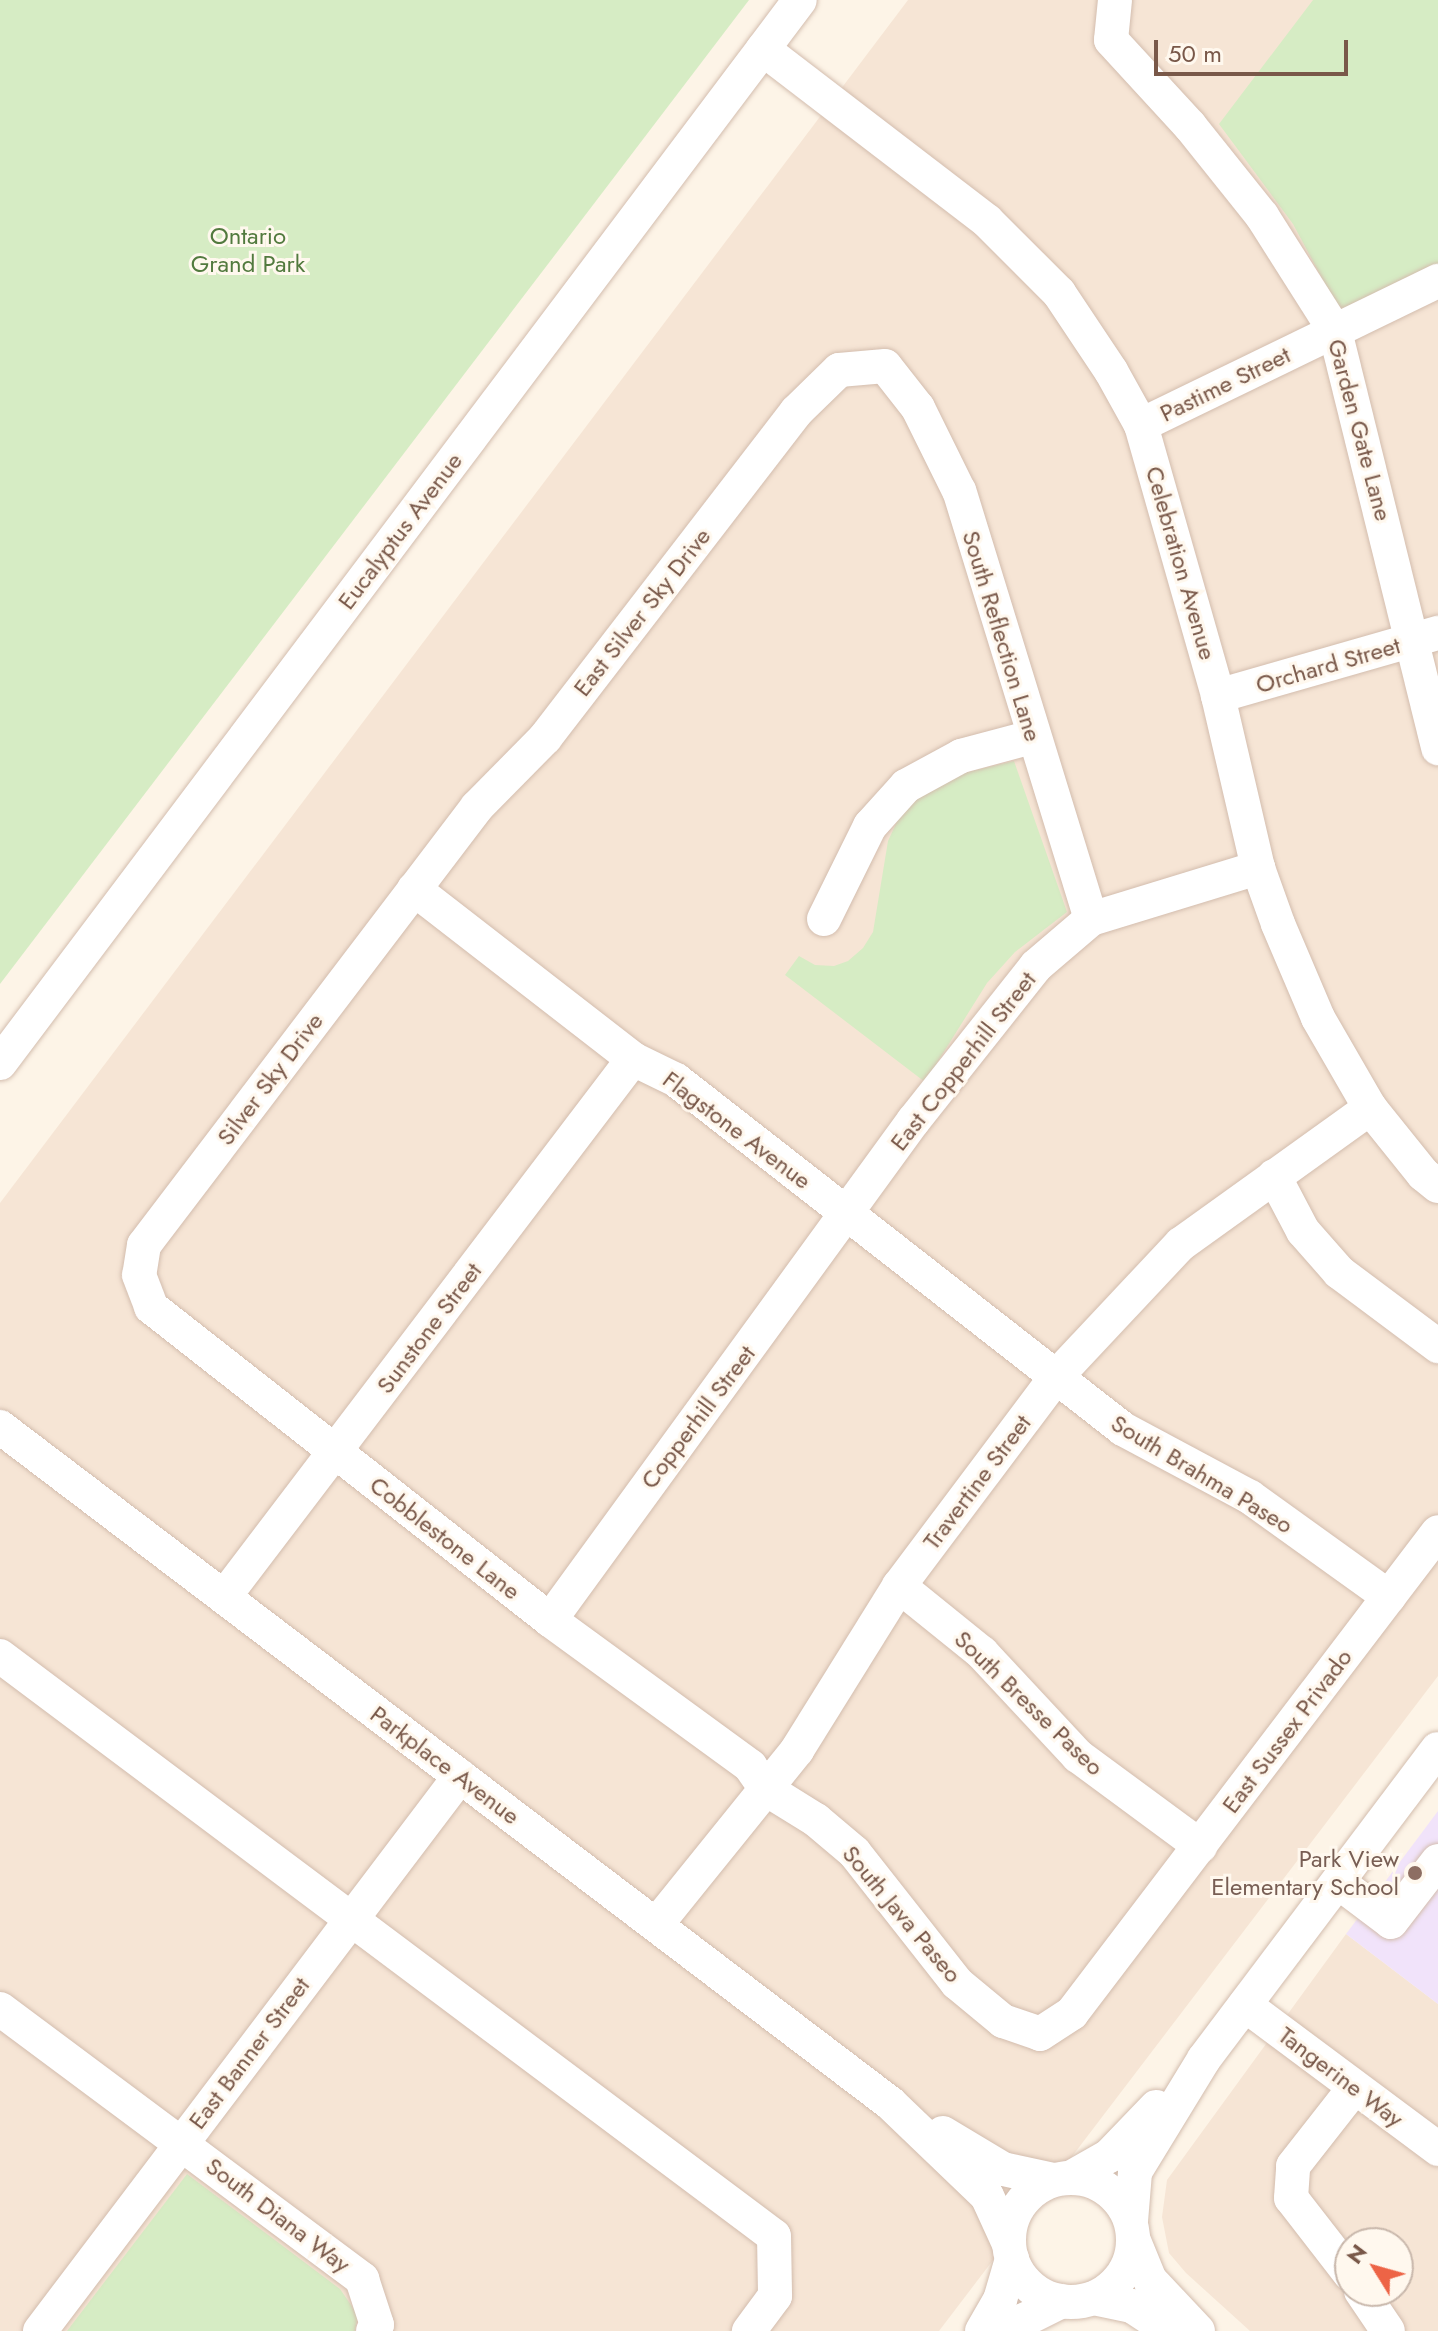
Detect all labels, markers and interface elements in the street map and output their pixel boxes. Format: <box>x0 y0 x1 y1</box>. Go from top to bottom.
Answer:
scale bar <box>1158 24 1352 74</box>
text: 50 m <box>1168 36 1222 71</box>
park label: Ontario Grand Park <box>191 222 305 278</box>
street label: Garden Gate Lane <box>1322 336 1398 524</box>
street label: Pastime Street <box>1155 340 1295 428</box>
street label: Eucalyptus Avenue <box>332 447 468 615</box>
street label: Celebration Avenue <box>1140 463 1222 663</box>
street label: East Silver Sky Drive <box>567 522 717 702</box>
street label: South Reflection Lane <box>956 527 1048 745</box>
street label: Orchard Street <box>1253 631 1403 699</box>
street label: East Copperhill Street <box>884 966 1042 1156</box>
street label: Silver Sky Drive <box>211 1007 329 1151</box>
street label: Flagstone Avenue <box>657 1065 817 1195</box>
street label: Sunstone Street <box>370 1257 488 1399</box>
street label: Copperhill Street <box>635 1340 761 1494</box>
street label: South Brahma Paseo <box>1106 1408 1298 1540</box>
street label: Travertine Street <box>917 1409 1037 1555</box>
street label: Cobblestone Lane <box>364 1470 526 1606</box>
street label: South Bresse Paseo <box>948 1625 1110 1781</box>
street label: East Sussex Privado <box>1216 1643 1358 1819</box>
street label: Parkplace Avenue <box>365 1700 525 1830</box>
street label: South Java Paseo <box>836 1840 968 1988</box>
place label: Park View Elementary School <box>1211 1845 1399 1901</box>
marker: Park View Elementary School <box>1406 1864 1424 1882</box>
street label: East Banner Street <box>183 1971 315 2135</box>
street label: Tangerine Way <box>1273 2021 1409 2133</box>
street label: South Diana Way <box>200 2151 356 2279</box>
north arrow <box>1334 2227 1414 2307</box>
text: N <box>1338 2237 1374 2270</box>

